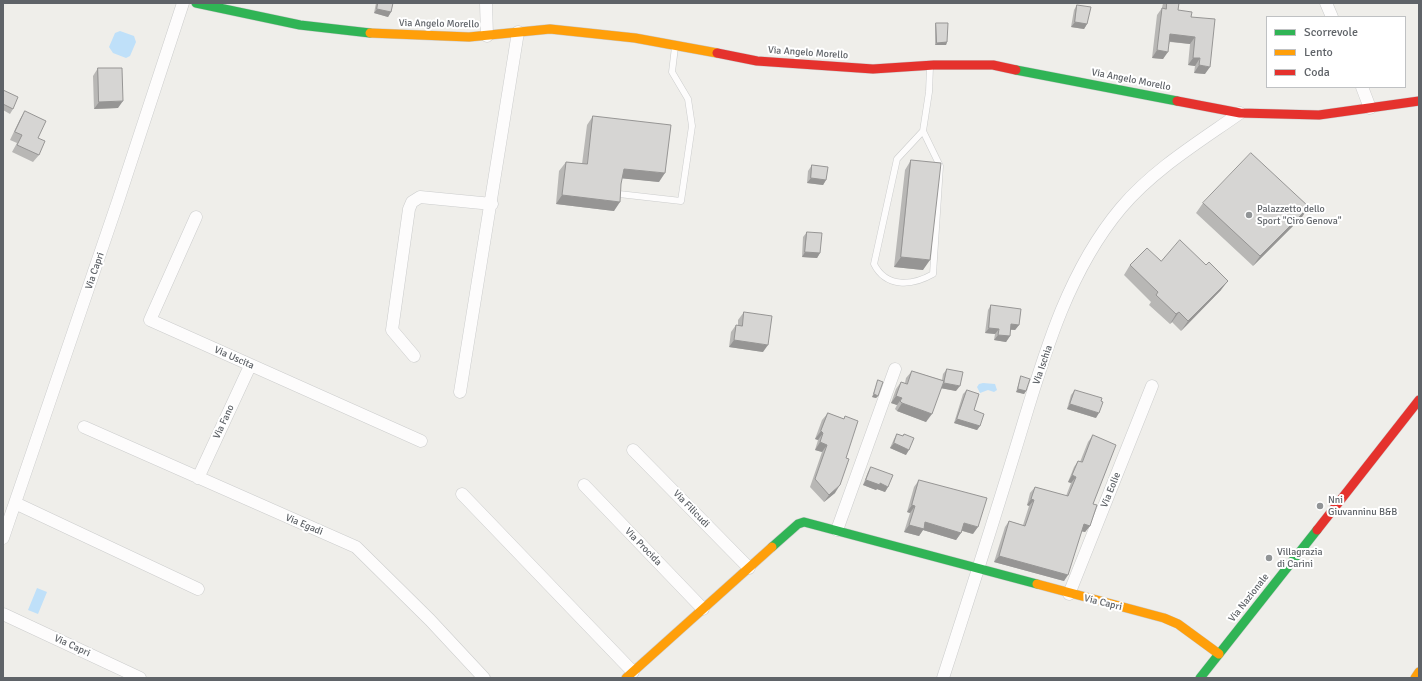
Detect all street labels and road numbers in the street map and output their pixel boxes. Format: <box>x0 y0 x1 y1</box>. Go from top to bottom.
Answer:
street label: Via Angelo Morello <box>399 17 479 31</box>
street label: Via Angelo Morello <box>767 44 849 62</box>
street label: Via Angelo Morello <box>1090 66 1172 94</box>
street label: Via Capri <box>83 251 107 291</box>
street label: Via Uscita <box>212 344 256 372</box>
street label: Via Ischia <box>1031 344 1055 386</box>
street label: Via Fano <box>211 403 237 441</box>
street label: Via Eolie <box>1098 471 1124 509</box>
street label: Via Filicudi <box>670 488 712 530</box>
street label: Via Egadi <box>283 512 325 538</box>
street label: Via Procida <box>622 526 664 568</box>
street label: Via Nazionale <box>1226 571 1272 625</box>
street label: Via Capri <box>1083 593 1123 613</box>
street label: Via Capri <box>52 632 92 660</box>

